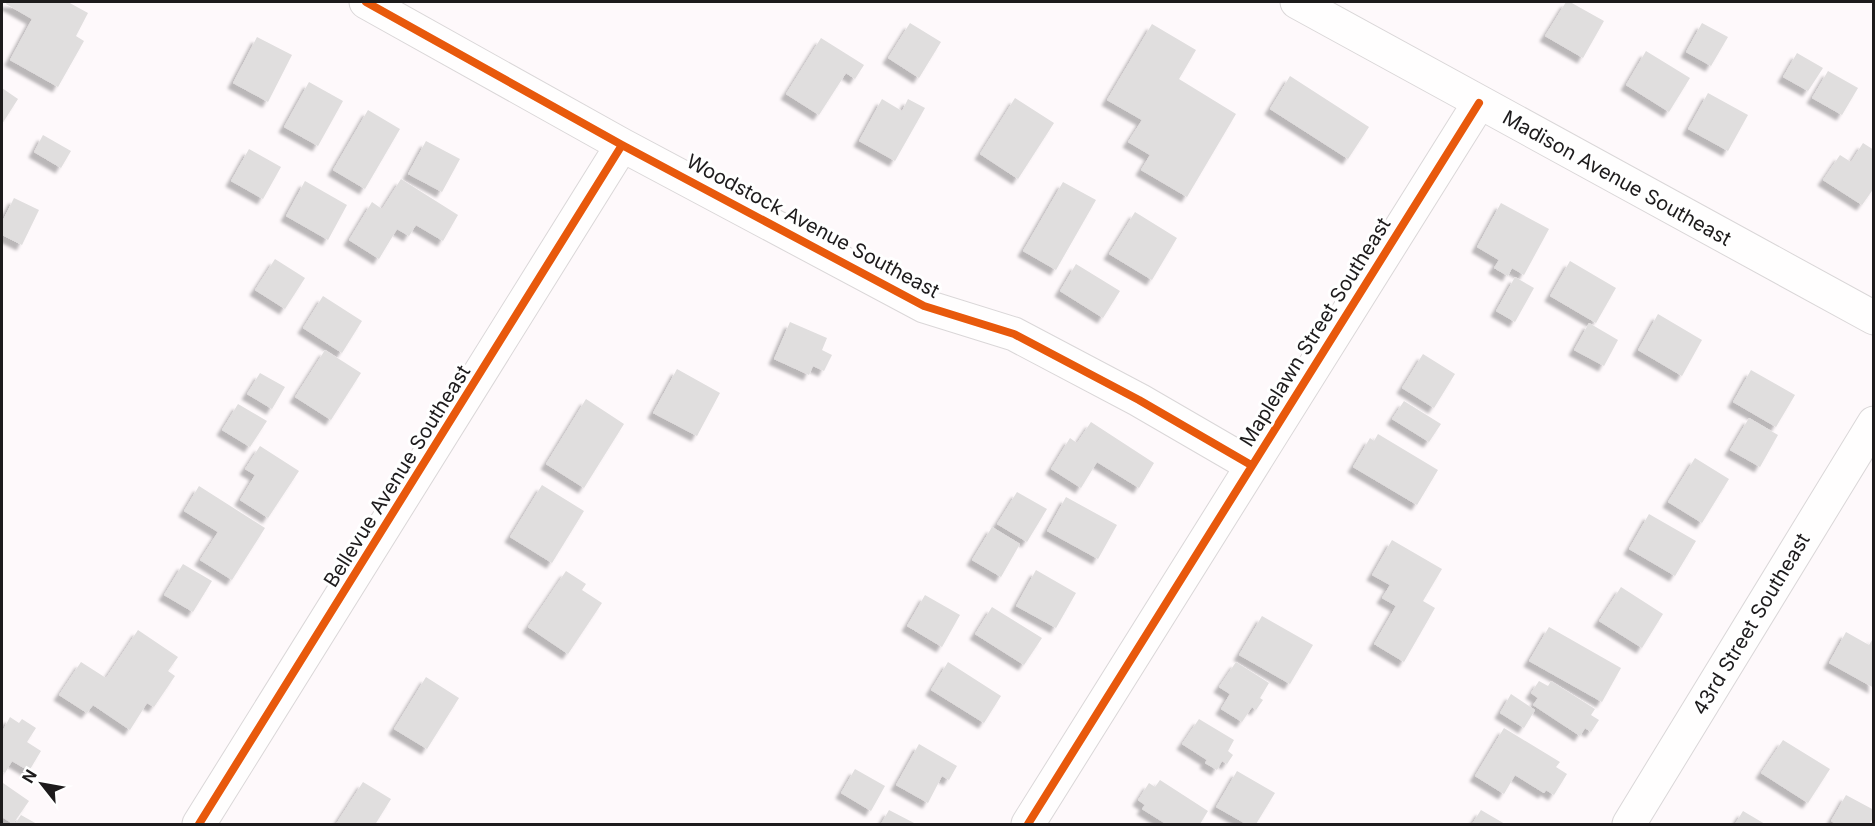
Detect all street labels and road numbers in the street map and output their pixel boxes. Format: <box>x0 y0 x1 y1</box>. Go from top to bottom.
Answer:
street label: Madison Avenue Southeast <box>1499 105 1736 251</box>
street label: Woodstock Avenue Southeast <box>682 149 944 303</box>
street label: Maplelawn Street Southeast <box>1235 213 1396 451</box>
street label: Bellevue Avenue Southeast <box>319 360 476 591</box>
street label: 43rd Street Southeast <box>1687 528 1815 719</box>

